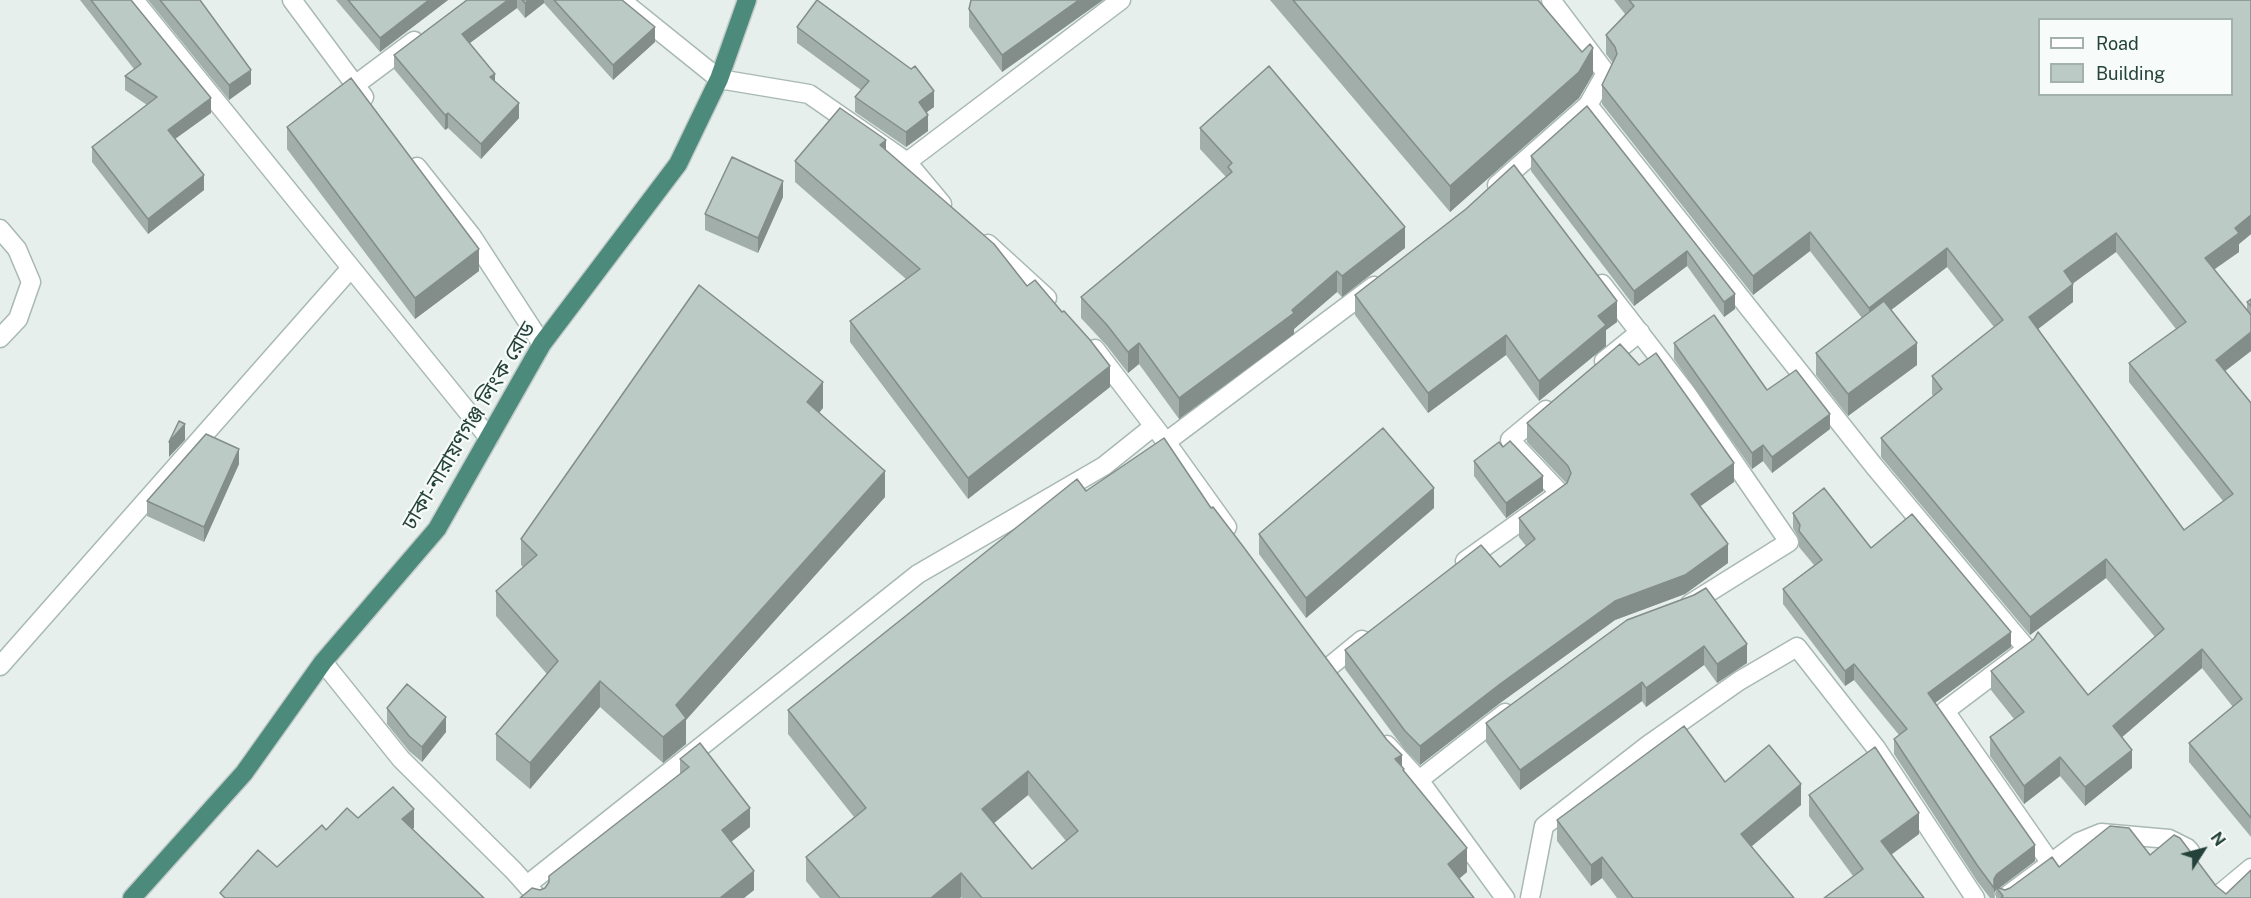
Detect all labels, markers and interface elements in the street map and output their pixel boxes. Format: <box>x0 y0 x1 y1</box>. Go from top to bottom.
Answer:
legend <box>2038 18 2233 96</box>
text: Road <box>2096 33 2139 54</box>
text: Building <box>2096 63 2165 84</box>
street label: ঢাকা-নারায়ণগঞ্জ লিংক রোড <box>397 318 541 534</box>
north arrow <box>2173 820 2233 880</box>
text: N <box>2207 828 2229 850</box>

